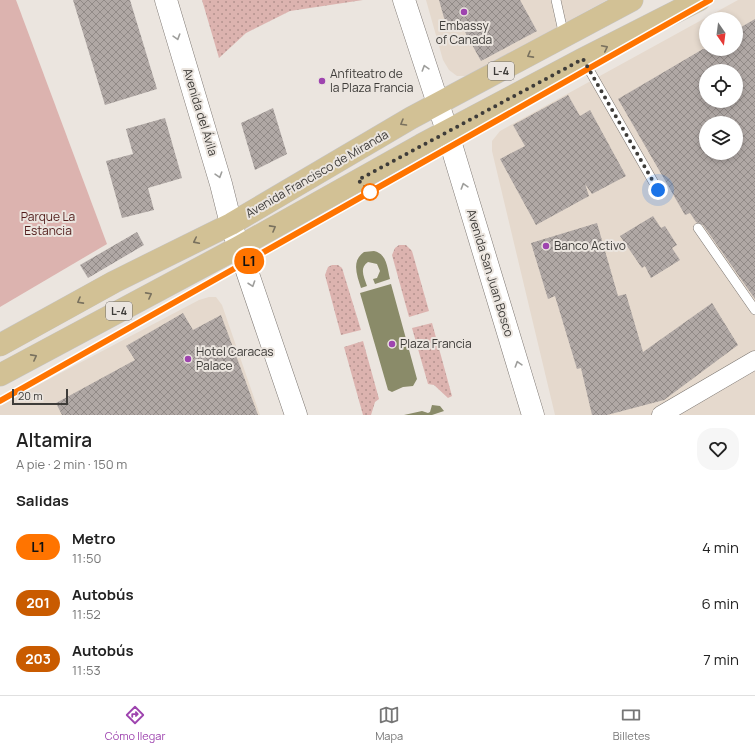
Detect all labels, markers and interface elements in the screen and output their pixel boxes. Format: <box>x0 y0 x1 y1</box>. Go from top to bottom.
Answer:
marker: Embassy of Canada <box>459 7 469 17</box>
north arrow <box>699 12 743 56</box>
map controls <box>699 12 743 160</box>
place label: Embassy of Canada <box>436 17 492 48</box>
one-way arrow <box>172 34 181 41</box>
one-way arrow <box>601 45 608 53</box>
one-way arrow <box>527 50 534 58</box>
road number: L-4 <box>488 62 514 80</box>
one-way arrow <box>421 64 430 71</box>
button: locate <box>699 64 743 108</box>
place label: Anfiteatro de la Plaza Francia <box>330 65 413 96</box>
street label: Avenida del Ávila <box>179 66 222 158</box>
marker: Anfiteatro de la Plaza Francia <box>317 76 327 86</box>
button: layers <box>699 116 743 160</box>
one-way arrow <box>400 119 407 126</box>
street label: Avenida Francisco de Miranda <box>242 126 391 222</box>
one-way arrow <box>214 172 223 179</box>
your location <box>648 180 668 200</box>
unlabelled marker <box>361 183 379 201</box>
one-way arrow <box>460 183 469 190</box>
street label: Avenida San Juan Bosco <box>463 207 518 339</box>
park label: Parque La Estancia <box>21 208 75 239</box>
one-way arrow <box>269 225 276 233</box>
one-way arrow <box>193 236 201 244</box>
place label: Banco Activo <box>554 237 626 254</box>
marker: Banco Activo <box>541 241 551 251</box>
line badge: L1 <box>231 248 267 274</box>
text: L1 <box>242 251 256 270</box>
one-way arrow <box>247 280 255 287</box>
one-way arrow <box>144 292 152 299</box>
one-way arrow <box>76 296 84 304</box>
road number: L-4 <box>106 302 132 320</box>
place label: Plaza Francia <box>400 335 472 352</box>
marker: Plaza Francia <box>387 339 397 349</box>
place label: Hotel Caracas Palace <box>196 343 274 374</box>
one-way arrow <box>30 354 37 361</box>
marker: Hotel Caracas Palace <box>183 354 193 364</box>
one-way arrow <box>514 361 523 368</box>
scale bar <box>12 387 68 406</box>
text: 20 m <box>18 388 43 403</box>
text: Altamira <box>16 427 92 453</box>
button: heart <box>697 428 739 470</box>
text: A pie · 2 min · 150 m <box>16 455 127 473</box>
text: Salidas <box>16 490 69 511</box>
text: Metro <box>72 528 115 549</box>
text: L1 <box>31 537 45 556</box>
text: 4 min <box>702 537 739 558</box>
text: 11:50 <box>72 549 101 567</box>
text: Autobús <box>72 584 134 605</box>
text: 201 <box>26 593 50 612</box>
text: 6 min <box>702 593 739 614</box>
text: 11:52 <box>72 605 101 623</box>
text: Autobús <box>72 640 134 661</box>
text: 203 <box>25 649 51 668</box>
text: 7 min <box>703 649 739 670</box>
text: 11:53 <box>72 661 101 679</box>
tab: Cómo llegar <box>105 704 165 743</box>
tab: Mapa <box>375 704 403 743</box>
tab: Billetes <box>613 704 650 743</box>

